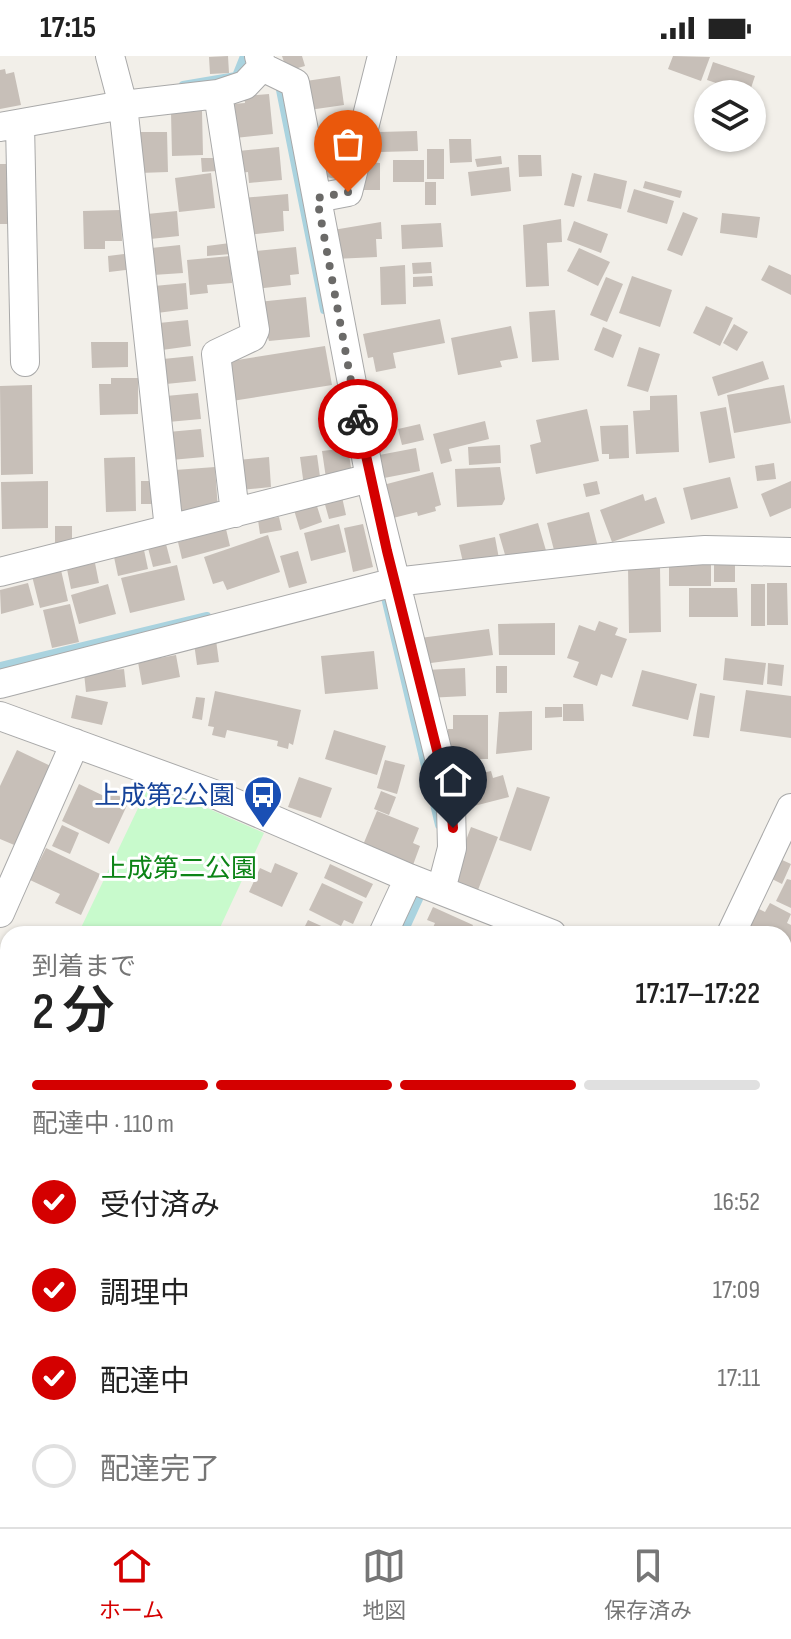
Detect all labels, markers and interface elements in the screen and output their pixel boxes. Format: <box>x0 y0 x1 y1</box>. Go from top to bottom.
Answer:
text: 17:15 <box>40 10 96 46</box>
map controls <box>694 80 766 152</box>
button: layers <box>694 80 766 152</box>
pin <box>314 110 382 192</box>
icon: bag <box>326 122 370 166</box>
courier <box>318 379 398 459</box>
icon: bike <box>336 397 380 441</box>
pin <box>419 746 487 828</box>
icon: home <box>431 758 475 802</box>
bus stop icon: 上成第2公園 <box>242 774 284 829</box>
place label: 上成第2公園 <box>94 781 235 812</box>
park label: 上成第二公園 <box>101 854 257 885</box>
text: 到着まで <box>32 952 136 983</box>
text: 17:17–17:22 <box>635 976 760 1012</box>
text: 2 分 <box>32 981 114 1044</box>
text: 配達中 · 110 m <box>32 1109 174 1140</box>
icon: check <box>32 1180 76 1224</box>
text: 16:52 <box>713 1187 760 1218</box>
text: 受付済み <box>100 1188 220 1224</box>
icon: check <box>32 1268 76 1312</box>
text: 17:09 <box>713 1275 760 1306</box>
text: 調理中 <box>100 1276 190 1312</box>
icon: check <box>32 1356 76 1400</box>
text: 17:11 <box>718 1363 760 1394</box>
text: 配達中 <box>100 1364 190 1400</box>
text: 配達完了 <box>100 1452 220 1488</box>
tab: ホーム <box>99 1544 164 1625</box>
tab: 地図 <box>362 1544 406 1625</box>
tab: 保存済み <box>604 1544 692 1625</box>

